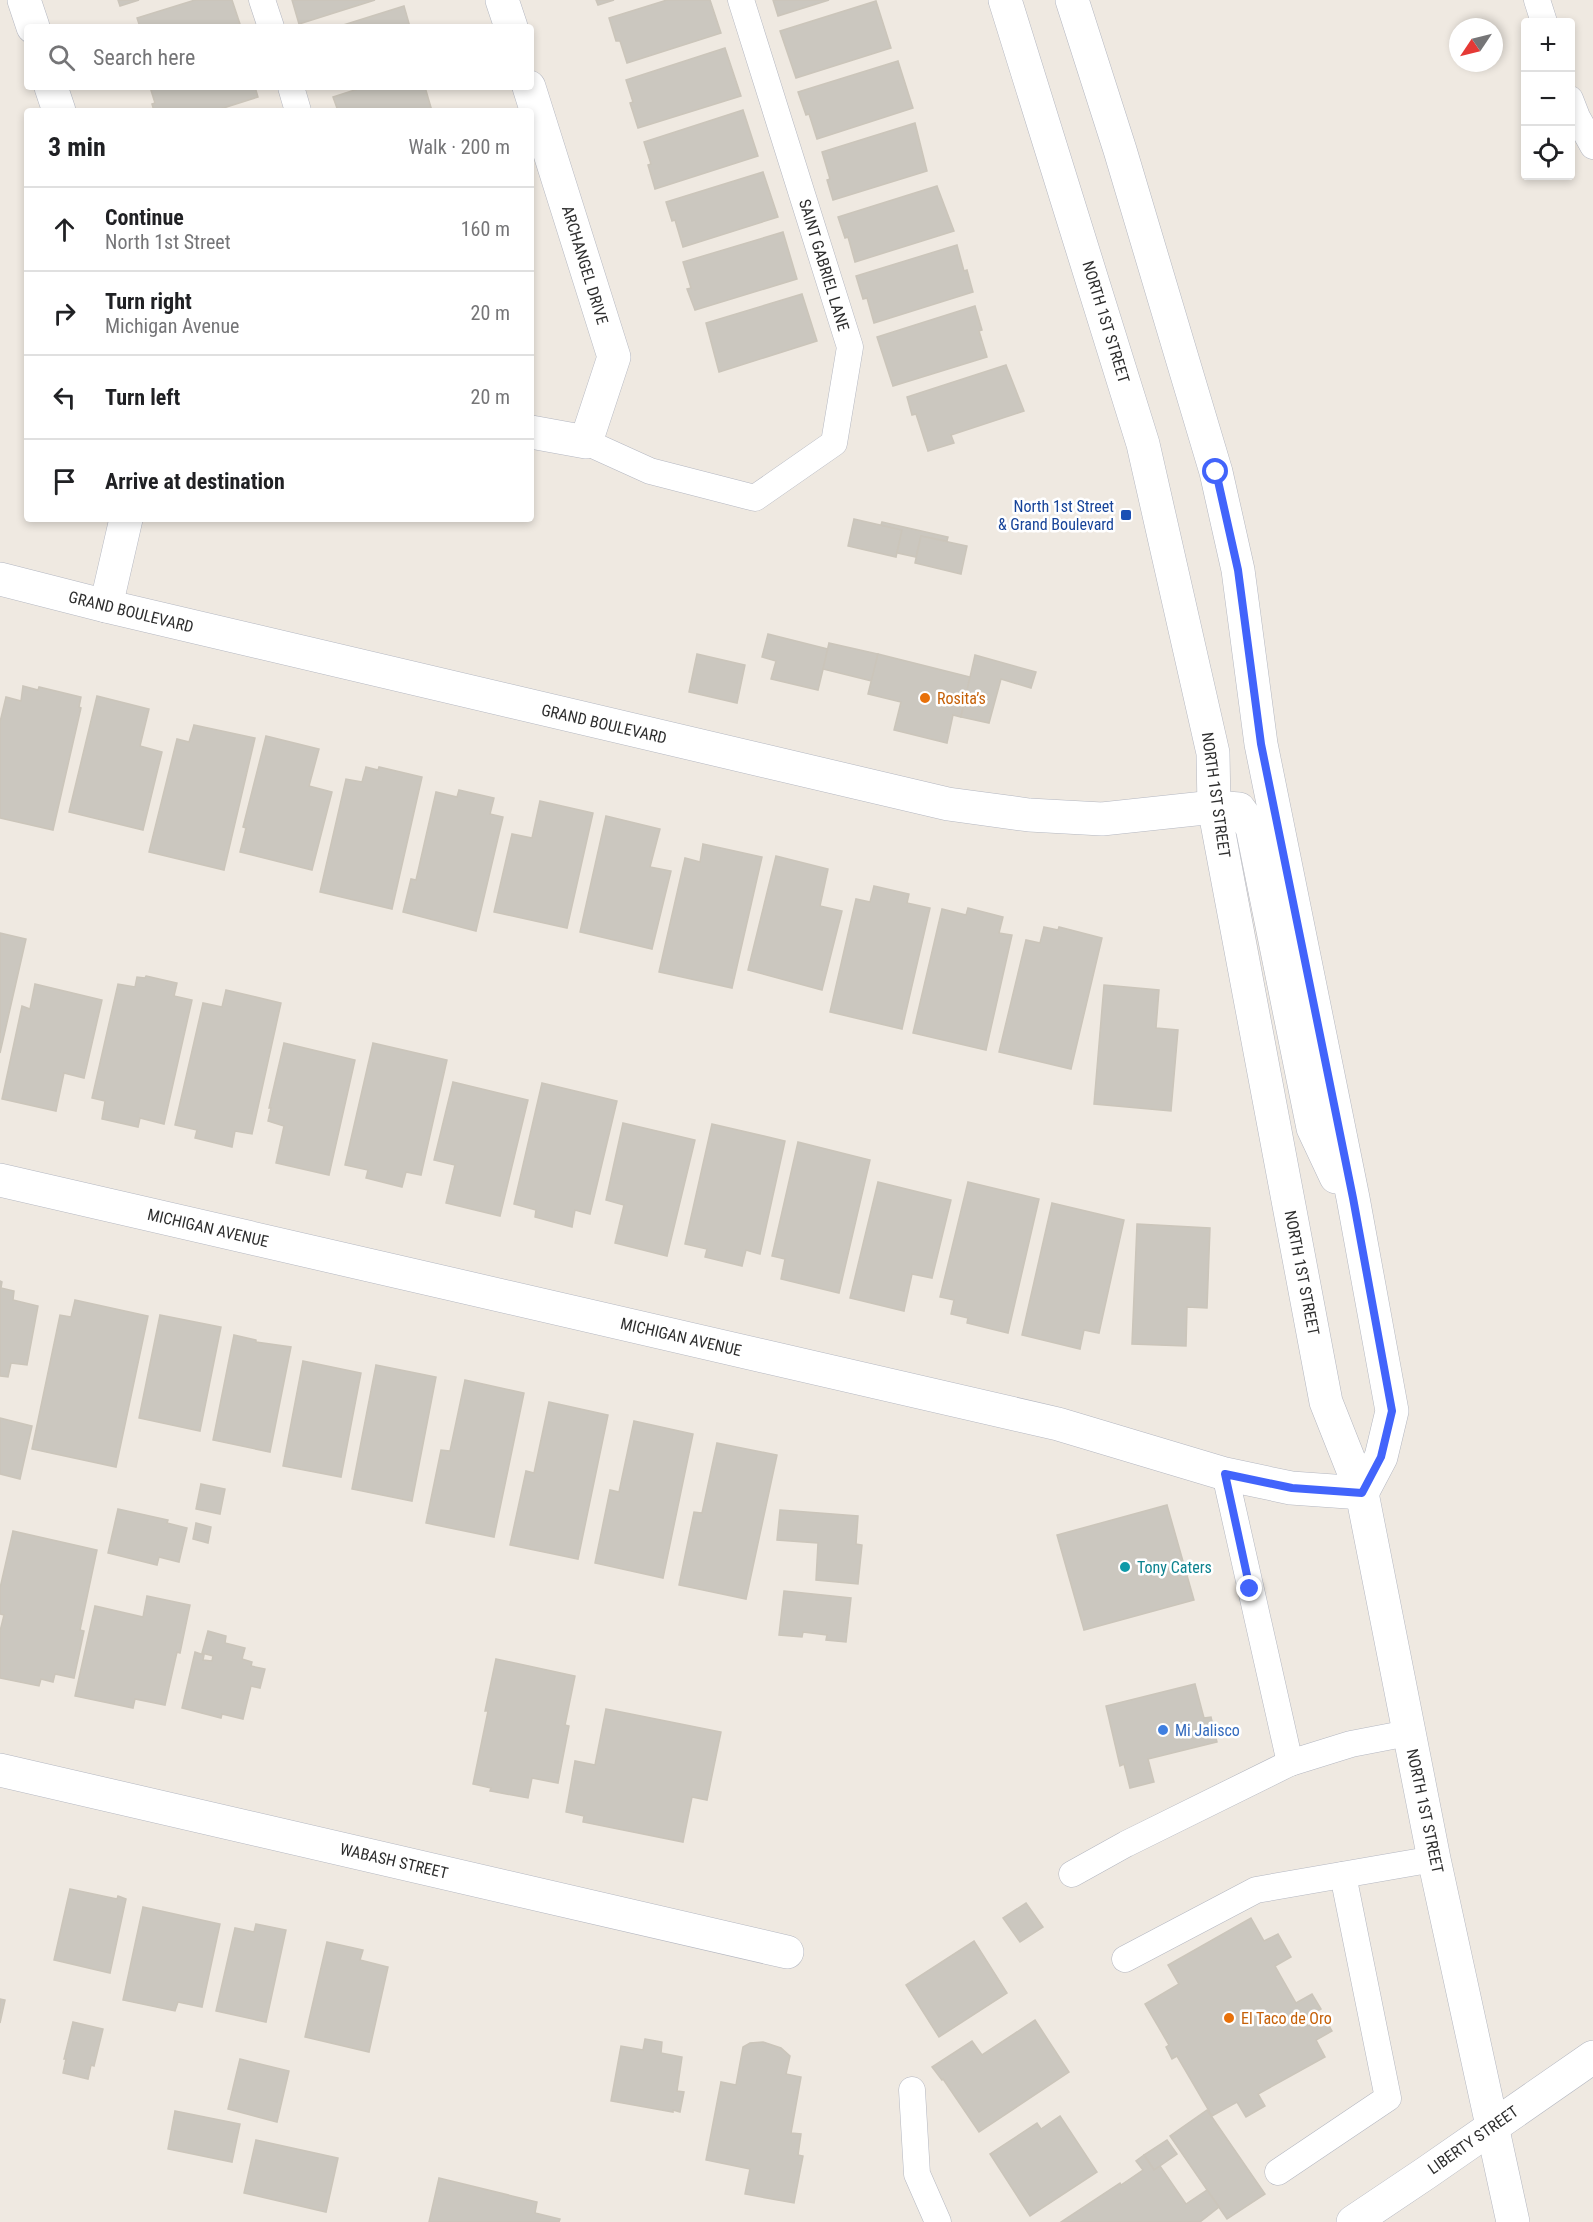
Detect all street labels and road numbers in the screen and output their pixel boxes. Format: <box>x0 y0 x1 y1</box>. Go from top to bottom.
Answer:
street label: SAINT GABRIEL LANE <box>795 197 853 333</box>
street label: ARCHANGEL DRIVE <box>558 203 612 327</box>
street label: NORTH 1ST STREET <box>1078 259 1134 385</box>
street label: GRAND BOULEVARD <box>67 587 195 637</box>
street label: GRAND BOULEVARD <box>539 700 669 748</box>
street label: NORTH 1ST STREET <box>1198 731 1234 859</box>
street label: MICHIGAN AVENUE <box>146 1205 270 1251</box>
street label: NORTH 1ST STREET <box>1281 1209 1323 1337</box>
street label: MICHIGAN AVENUE <box>619 1314 743 1360</box>
street label: NORTH 1ST STREET <box>1403 1747 1447 1875</box>
street label: WABASH STREET <box>338 1839 450 1883</box>
street label: LIBERTY STREET <box>1424 2102 1522 2178</box>

